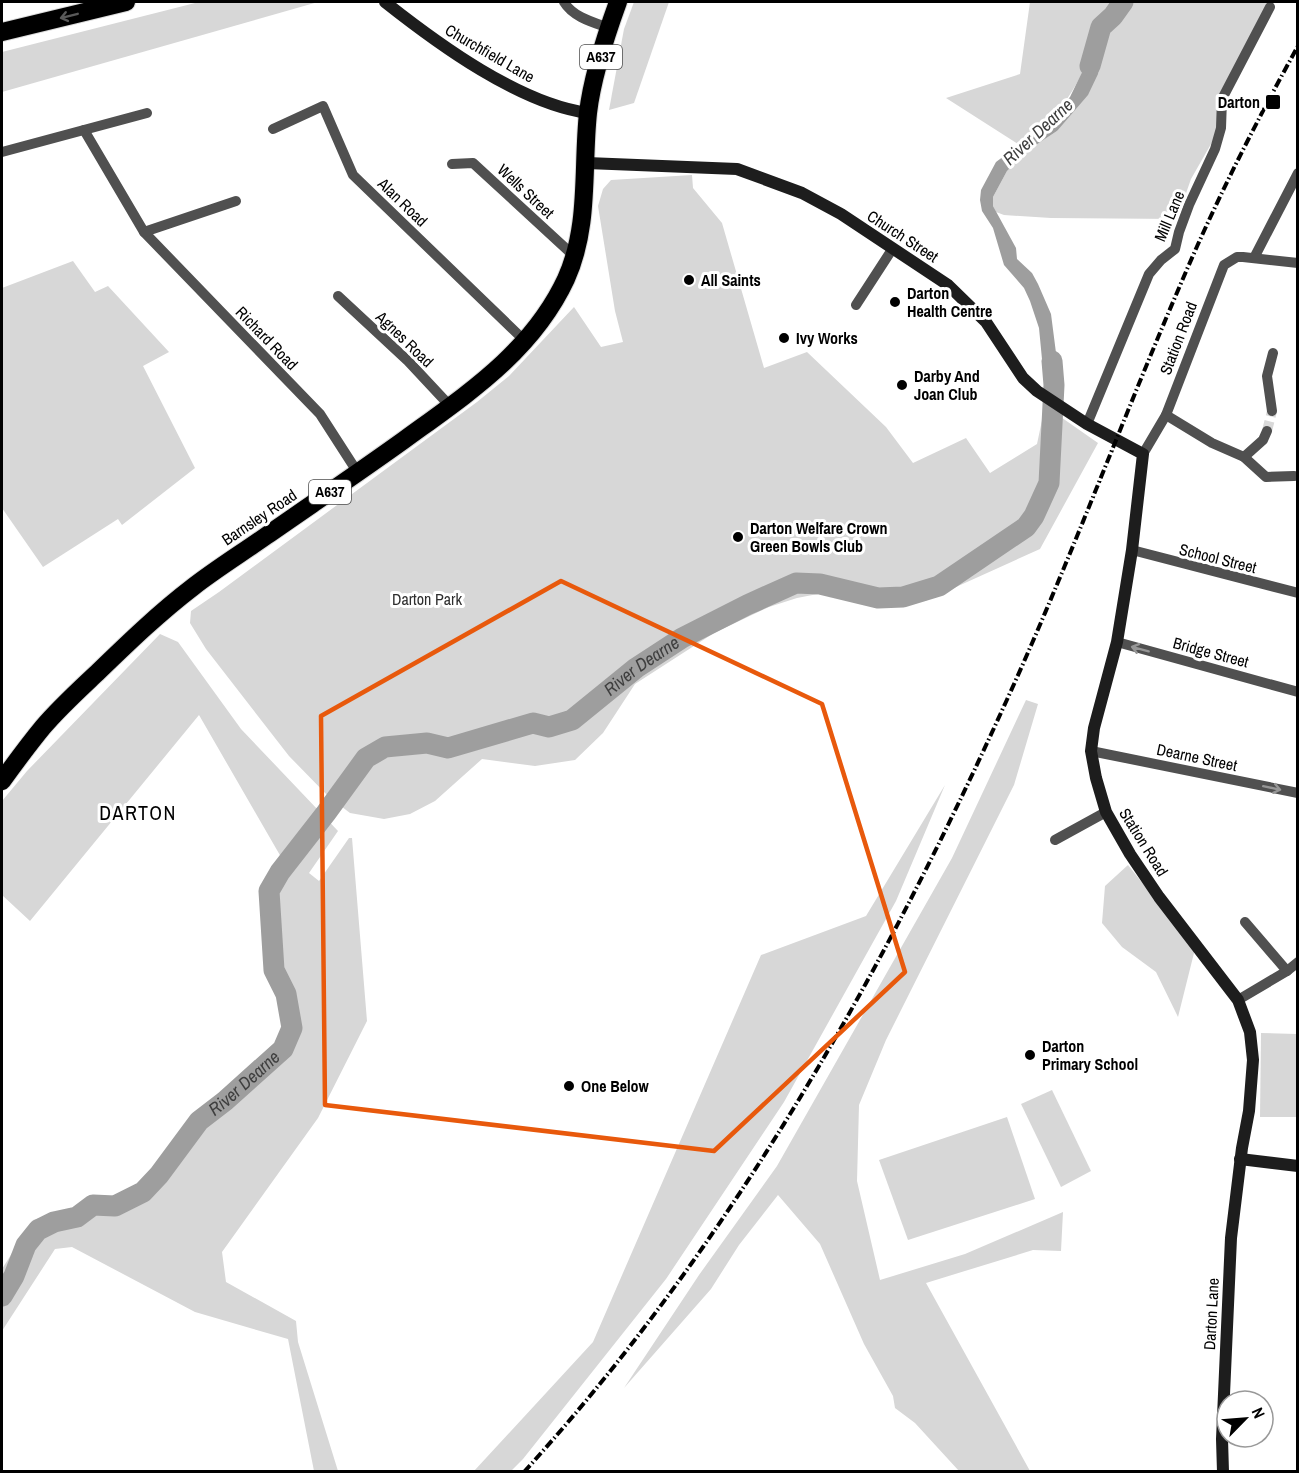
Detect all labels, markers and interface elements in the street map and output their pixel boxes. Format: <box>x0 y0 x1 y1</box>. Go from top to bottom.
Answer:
one-way arrow <box>60 11 79 23</box>
street label: Churchfield Lane <box>441 18 539 88</box>
road number: A637 <box>580 45 622 69</box>
place label: Darton <box>1218 91 1260 113</box>
water label: River Dearne <box>997 93 1078 171</box>
marker: Darton <box>1264 93 1282 111</box>
street label: Wells Street <box>493 159 560 223</box>
street label: Alan Road <box>373 172 433 231</box>
street label: Mill Lane <box>1148 187 1190 245</box>
street label: Church Street <box>863 205 943 267</box>
place label: All Saints <box>701 269 761 291</box>
marker: All Saints <box>682 273 696 287</box>
place label: Darton Health Centre <box>907 282 992 322</box>
marker: Darton Health Centre <box>888 295 902 309</box>
street label: Station Road <box>1154 298 1202 378</box>
street label: Richard Road <box>231 301 303 375</box>
street label: Agnes Road <box>371 305 439 372</box>
place label: Ivy Works <box>796 327 858 349</box>
marker: Ivy Works <box>777 331 791 345</box>
place label: Darby And Joan Club <box>914 365 980 405</box>
marker: Darby And Joan Club <box>895 378 909 392</box>
road number: A637 <box>309 480 351 504</box>
street label: Barnsley Road <box>217 484 301 550</box>
place label: Darton Welfare Crown Green Bowls Club <box>750 517 888 557</box>
marker: Darton Welfare Crown Green Bowls Club <box>731 530 745 544</box>
street label: School Street <box>1177 538 1259 578</box>
park label: Darton Park <box>392 588 462 610</box>
water label: River Dearne <box>598 630 684 701</box>
street label: Bridge Street <box>1171 631 1252 673</box>
one-way arrow <box>1131 642 1150 654</box>
street label: Dearne Street <box>1155 738 1240 776</box>
one-way arrow <box>1262 783 1281 794</box>
district label: DARTON <box>99 799 177 826</box>
street label: Station Road <box>1114 804 1174 880</box>
place label: Darton Primary School <box>1042 1035 1138 1075</box>
water label: River Dearne <box>203 1045 285 1121</box>
marker: Darton Primary School <box>1023 1048 1037 1062</box>
place label: One Below <box>581 1075 650 1097</box>
marker: One Below <box>562 1079 576 1093</box>
street label: Darton Lane <box>1198 1277 1224 1351</box>
north arrow <box>1215 1389 1275 1449</box>
text: N <box>1247 1404 1271 1422</box>

